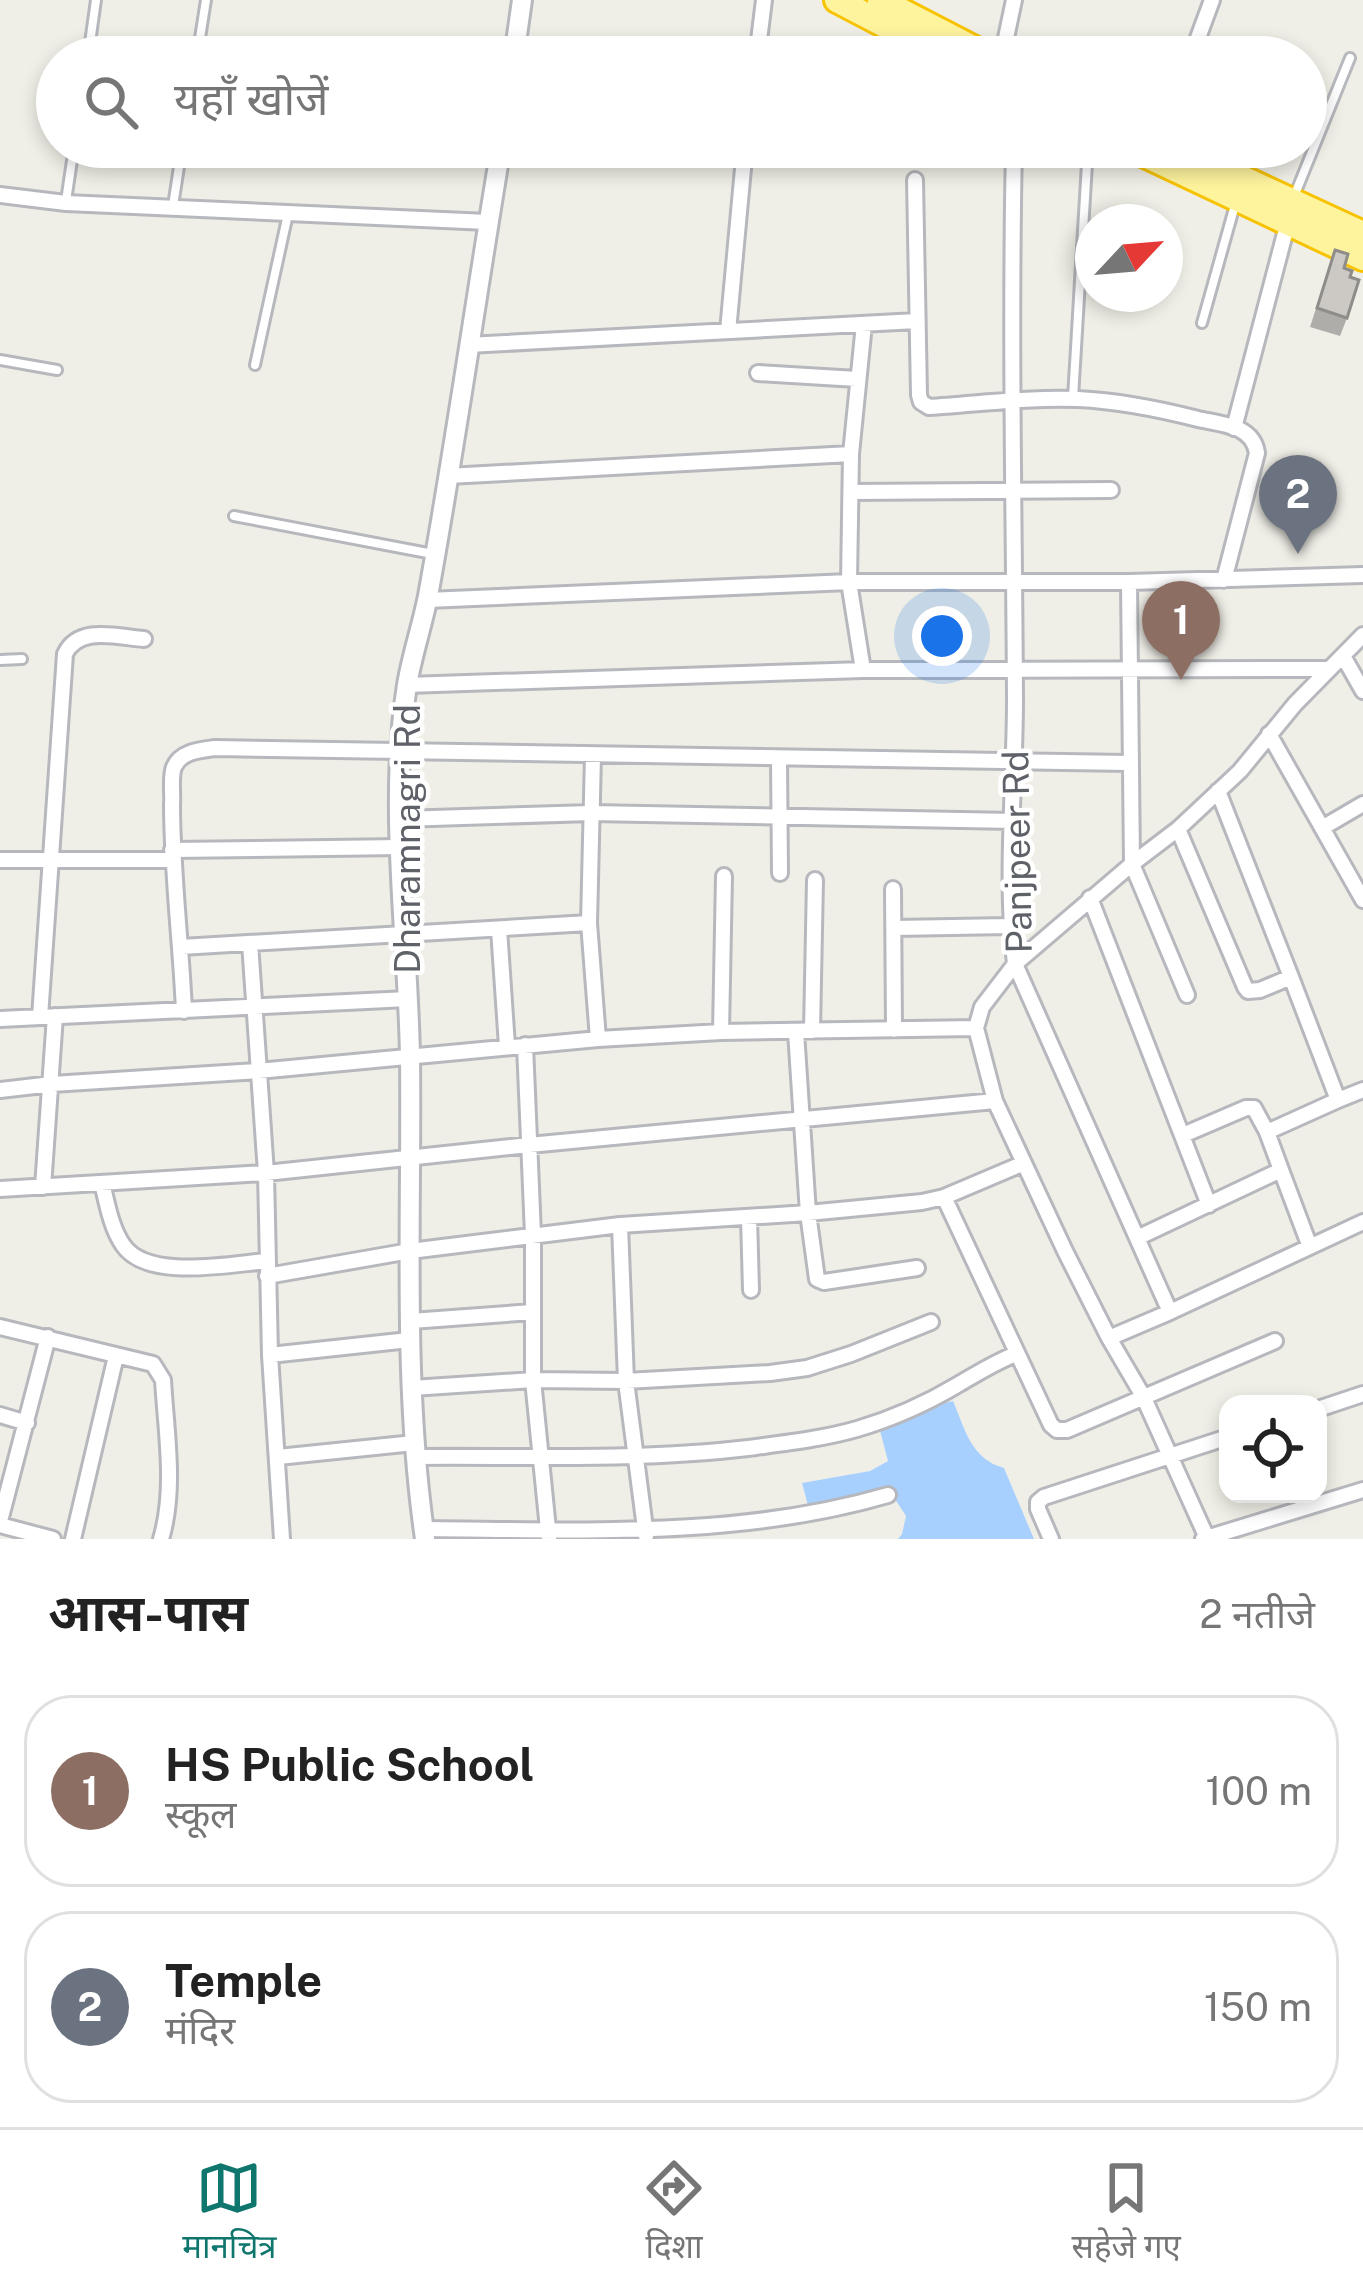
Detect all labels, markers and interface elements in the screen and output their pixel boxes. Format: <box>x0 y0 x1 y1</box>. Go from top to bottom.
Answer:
search box <box>36 36 1327 168</box>
icon: search <box>78 69 144 135</box>
text: यहाँ खोजें <box>174 72 328 125</box>
north arrow <box>1075 204 1183 312</box>
pin: 2 <box>1259 455 1337 554</box>
pin: 1 <box>1142 581 1220 680</box>
your location <box>912 606 972 666</box>
street label: Dharamnagri Rd <box>386 704 428 974</box>
street label: Panjpeer Rd <box>994 750 1040 954</box>
map controls <box>1219 1395 1327 1503</box>
button: locate <box>1219 1395 1327 1503</box>
text: आस-पास <box>48 1583 248 1642</box>
text: 2 नतीजे <box>1199 1591 1315 1637</box>
text: HS Public School <box>165 1738 534 1791</box>
text: 1 <box>82 1768 98 1814</box>
text: 100 m <box>1205 1768 1312 1814</box>
text: स्कूल <box>165 1791 237 1837</box>
text: Temple <box>165 1954 322 2007</box>
text: 2 <box>78 1984 102 2030</box>
text: 150 m <box>1204 1984 1312 2030</box>
text: मंदिर <box>165 2007 235 2053</box>
tab: मानचित्र <box>182 2155 277 2271</box>
tab: दिशा <box>641 2155 707 2271</box>
tab: सहेजे गए <box>1072 2155 1181 2271</box>

